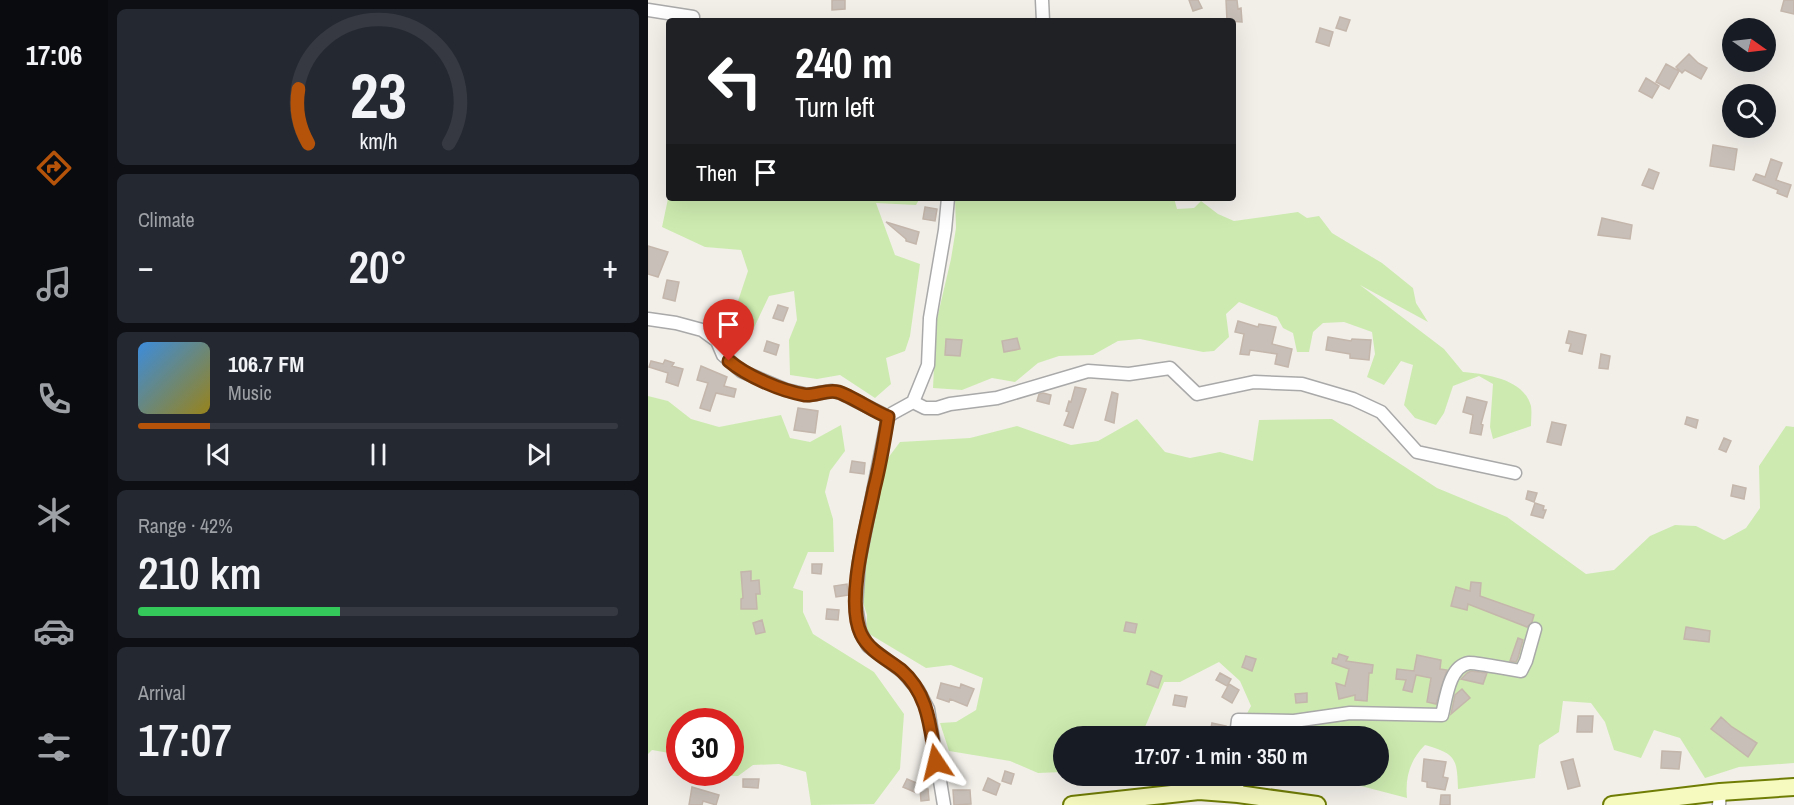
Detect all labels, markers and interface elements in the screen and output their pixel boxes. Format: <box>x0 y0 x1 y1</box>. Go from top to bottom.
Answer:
north arrow <box>1722 18 1776 72</box>
map controls <box>1722 18 1776 138</box>
text: 240 m <box>795 35 893 91</box>
text: 17:06 <box>26 37 82 73</box>
icon: left <box>696 42 774 120</box>
text: 23 <box>350 53 406 137</box>
button: search <box>1722 84 1776 138</box>
text: Turn left <box>795 89 874 125</box>
text: km/h <box>359 127 397 156</box>
icon: directions <box>33 147 75 189</box>
icon: arrive <box>749 156 782 189</box>
text: Then <box>696 158 737 188</box>
text: Climate <box>138 206 195 233</box>
text: 20° <box>348 236 408 297</box>
text: − <box>138 244 154 288</box>
text: + <box>602 244 618 288</box>
icon: music <box>33 263 75 305</box>
pin <box>703 299 754 361</box>
icon: arrive <box>712 308 745 341</box>
text: 106.7 FM <box>228 349 304 379</box>
icon: phone <box>33 378 75 420</box>
text: Music <box>228 379 272 406</box>
icon: previous <box>202 438 235 471</box>
icon: pause <box>362 438 395 471</box>
icon: next <box>522 438 555 471</box>
icon: climate <box>33 494 75 536</box>
text: Range · 42% <box>138 512 233 539</box>
text: 210 km <box>138 542 262 603</box>
icon: car <box>33 610 75 652</box>
text: Arrival <box>138 679 185 706</box>
speed limit sign: 30 <box>666 708 744 786</box>
text: 17:07 <box>138 709 232 770</box>
icon: filters <box>33 726 75 768</box>
position arrow <box>904 730 968 794</box>
text: 17:07 · 1 min · 350 m <box>1134 741 1308 771</box>

